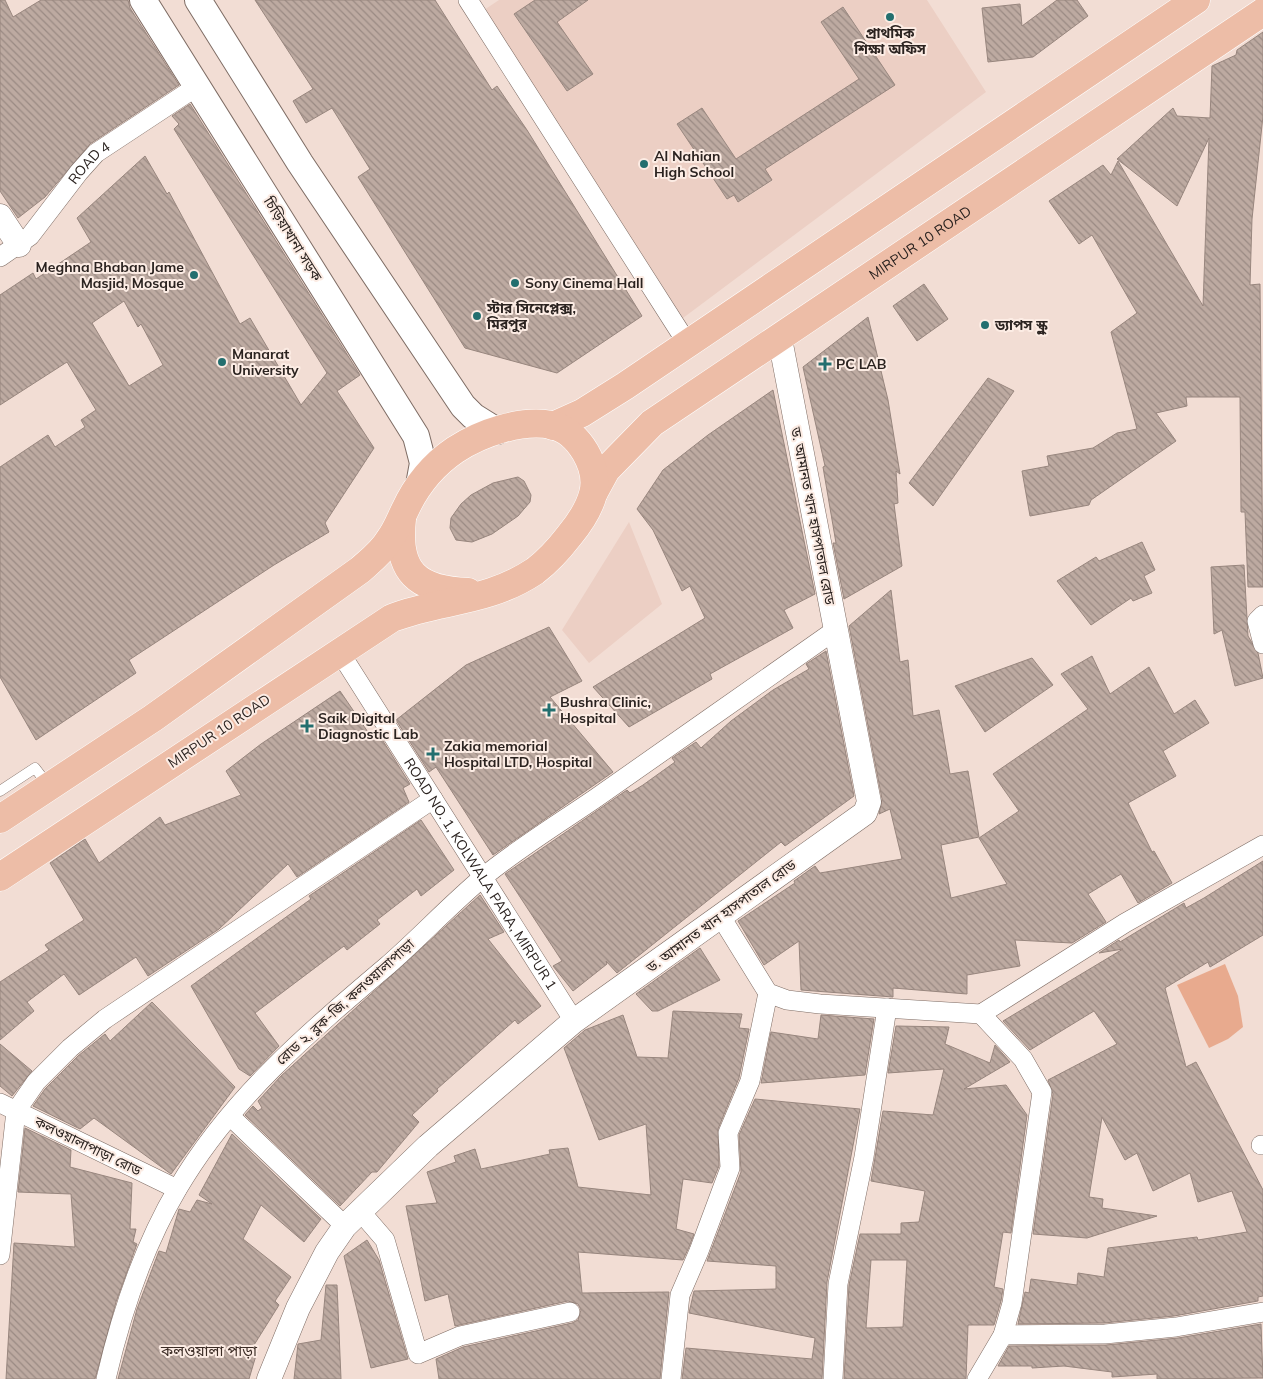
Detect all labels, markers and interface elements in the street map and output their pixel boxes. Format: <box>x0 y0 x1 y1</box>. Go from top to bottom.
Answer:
marker: প্রাথমিক শিক্ষা অফিস <box>884 11 896 23</box>
place label: প্রাথমিক শিক্ষা অফিস <box>853 24 927 58</box>
street label: ROAD 4 <box>64 137 114 188</box>
place label: Al Nahian High School <box>654 147 734 181</box>
marker: Al Nahian High School <box>638 158 650 170</box>
street label: চিড়িয়াখানা সড়ক <box>259 193 326 285</box>
street label: MIRPUR 10 ROAD <box>866 202 975 283</box>
place label: Meghna Bhaban Jame Masjid, Mosque <box>36 258 184 292</box>
marker: Meghna Bhaban Jame Masjid, Mosque <box>188 269 200 281</box>
place label: Sony Cinema Hall <box>525 274 643 292</box>
marker: Sony Cinema Hall <box>509 277 521 289</box>
place label: স্টার সিনেপ্লেক্স, মিরপুর <box>486 299 576 333</box>
marker: স্টার সিনেপ্লেক্স, মিরপুর <box>471 310 483 322</box>
place label: ড্যাপস স্কুল <box>994 316 1048 335</box>
marker: ড্যাপস স্কুল <box>979 319 991 331</box>
place label: Manarat University <box>232 345 299 379</box>
place label: PC LAB <box>836 355 887 373</box>
marker: Manarat University <box>216 356 228 368</box>
marker: PC LAB <box>818 357 832 371</box>
street label: ড. আমানত খান হাসপাতাল রোড <box>787 425 839 607</box>
street label: MIRPUR 10 ROAD <box>164 690 274 772</box>
place label: Bushra Clinic, Hospital <box>560 693 651 727</box>
marker: Bushra Clinic, Hospital <box>542 703 556 717</box>
place label: Saik Digital Diagnostic Lab <box>318 709 419 743</box>
marker: Saik Digital Diagnostic Lab <box>300 719 314 733</box>
place label: Zakia memorial Hospital LTD, Hospital <box>444 737 592 771</box>
marker: Zakia memorial Hospital LTD, Hospital <box>426 747 440 761</box>
street label: ROAD NO. 1, KOLWALA PARA, MIRPUR 1 <box>400 754 561 993</box>
street label: ড. আমানত খান হাসপাতাল রোড <box>642 855 800 977</box>
street label: রোড ২, ব্লক-জি, কলওয়ালাপাড়া <box>272 935 418 1069</box>
street label: কলওয়ালাপাড়া রোড <box>31 1112 145 1180</box>
district label: কলওয়ালা পাড়া <box>160 1341 258 1360</box>

